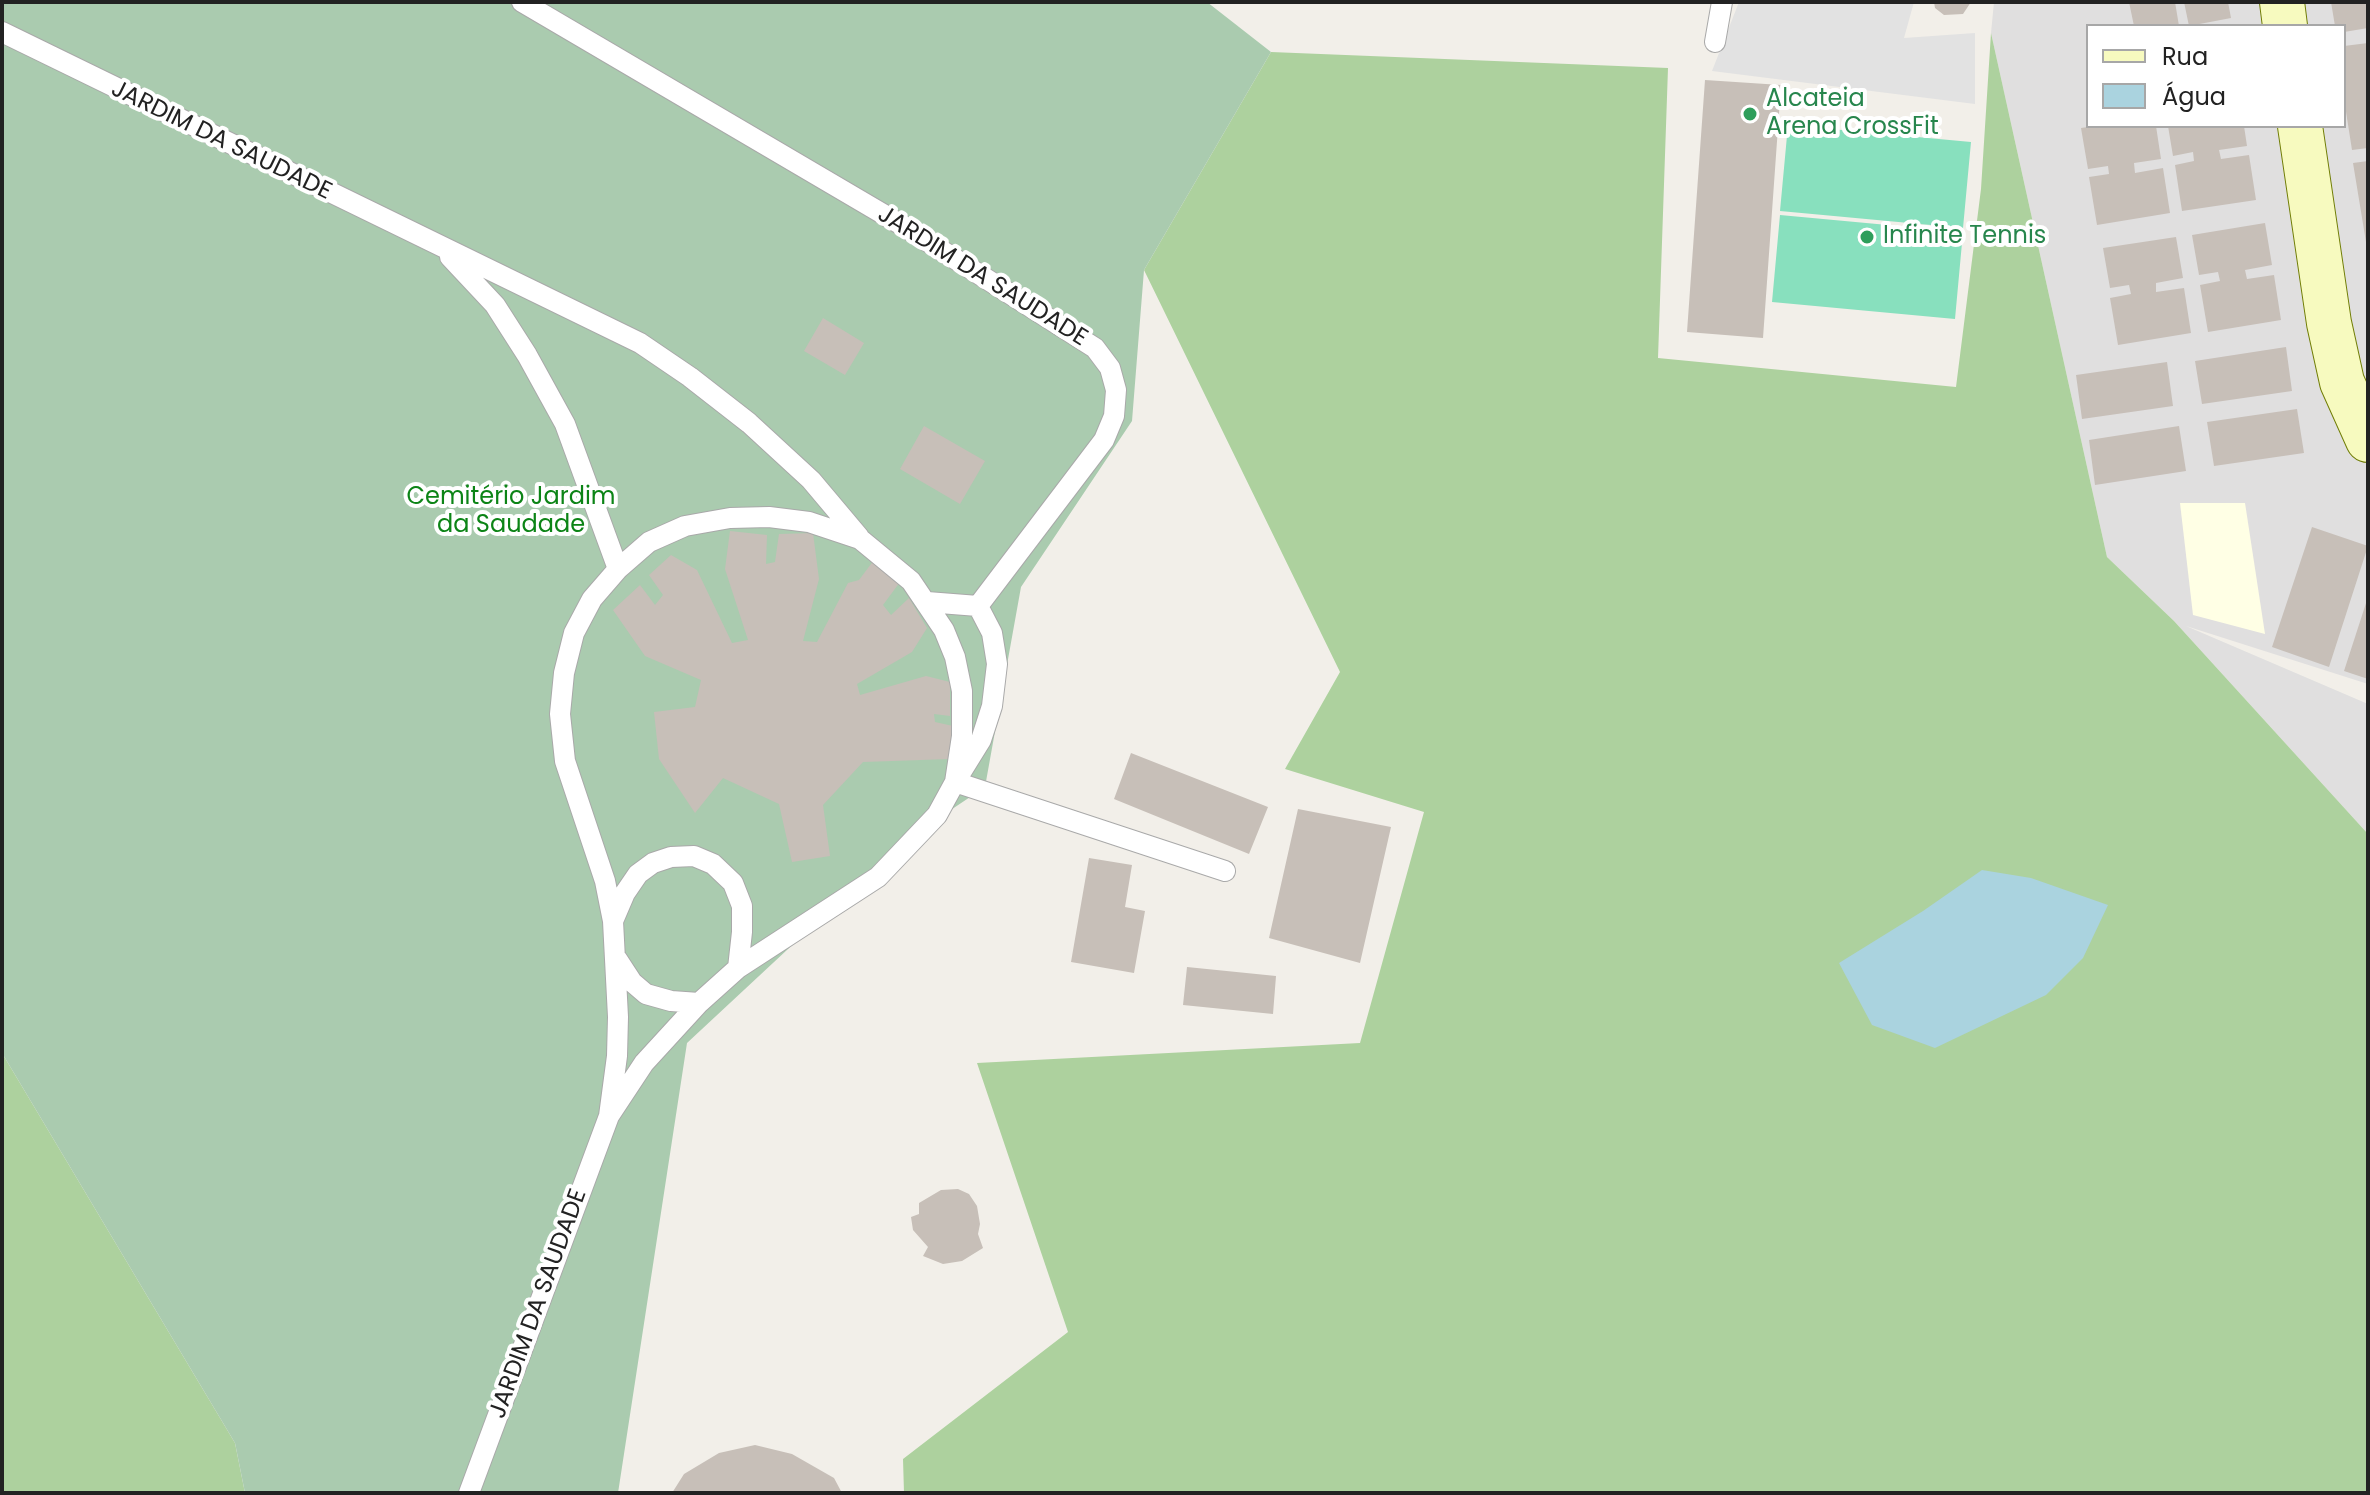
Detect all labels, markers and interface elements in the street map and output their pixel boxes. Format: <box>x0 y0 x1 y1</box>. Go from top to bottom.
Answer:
legend <box>2086 24 2346 128</box>
text: Rua <box>2162 40 2208 73</box>
street label: JARDIM DA SAUDADE <box>106 75 336 207</box>
text: Água <box>2162 80 2226 113</box>
place label: Alcateia Arena CrossFit <box>1766 86 1939 142</box>
marker: Alcateia Arena CrossFit <box>1741 105 1759 123</box>
street label: JARDIM DA SAUDADE <box>872 201 1092 353</box>
place label: Infinite Tennis <box>1883 223 2046 251</box>
marker: Infinite Tennis <box>1858 228 1876 246</box>
park label: Cemitério Jardim da Saudade <box>406 484 616 540</box>
street label: JARDIM DA SAUDADE <box>484 1185 594 1423</box>

